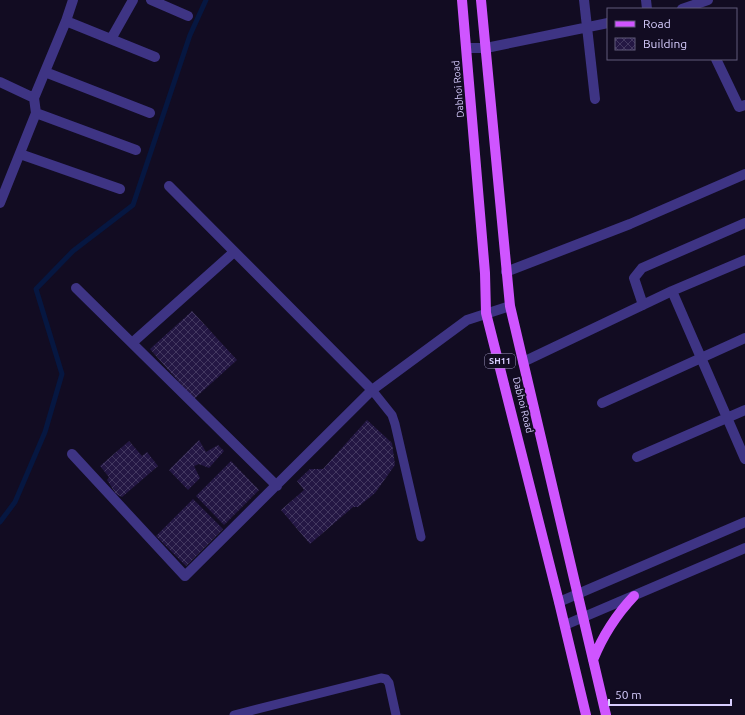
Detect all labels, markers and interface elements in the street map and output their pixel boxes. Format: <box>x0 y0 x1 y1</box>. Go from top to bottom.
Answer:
legend <box>607 8 737 60</box>
text: Road <box>643 17 671 30</box>
text: Building <box>643 37 687 50</box>
street label: Dabhoi Road <box>450 60 466 118</box>
road number: SH11 <box>485 354 515 368</box>
street label: Dabhoi Road <box>511 376 535 434</box>
scale bar <box>609 681 731 707</box>
text: 50 m <box>615 688 642 701</box>

